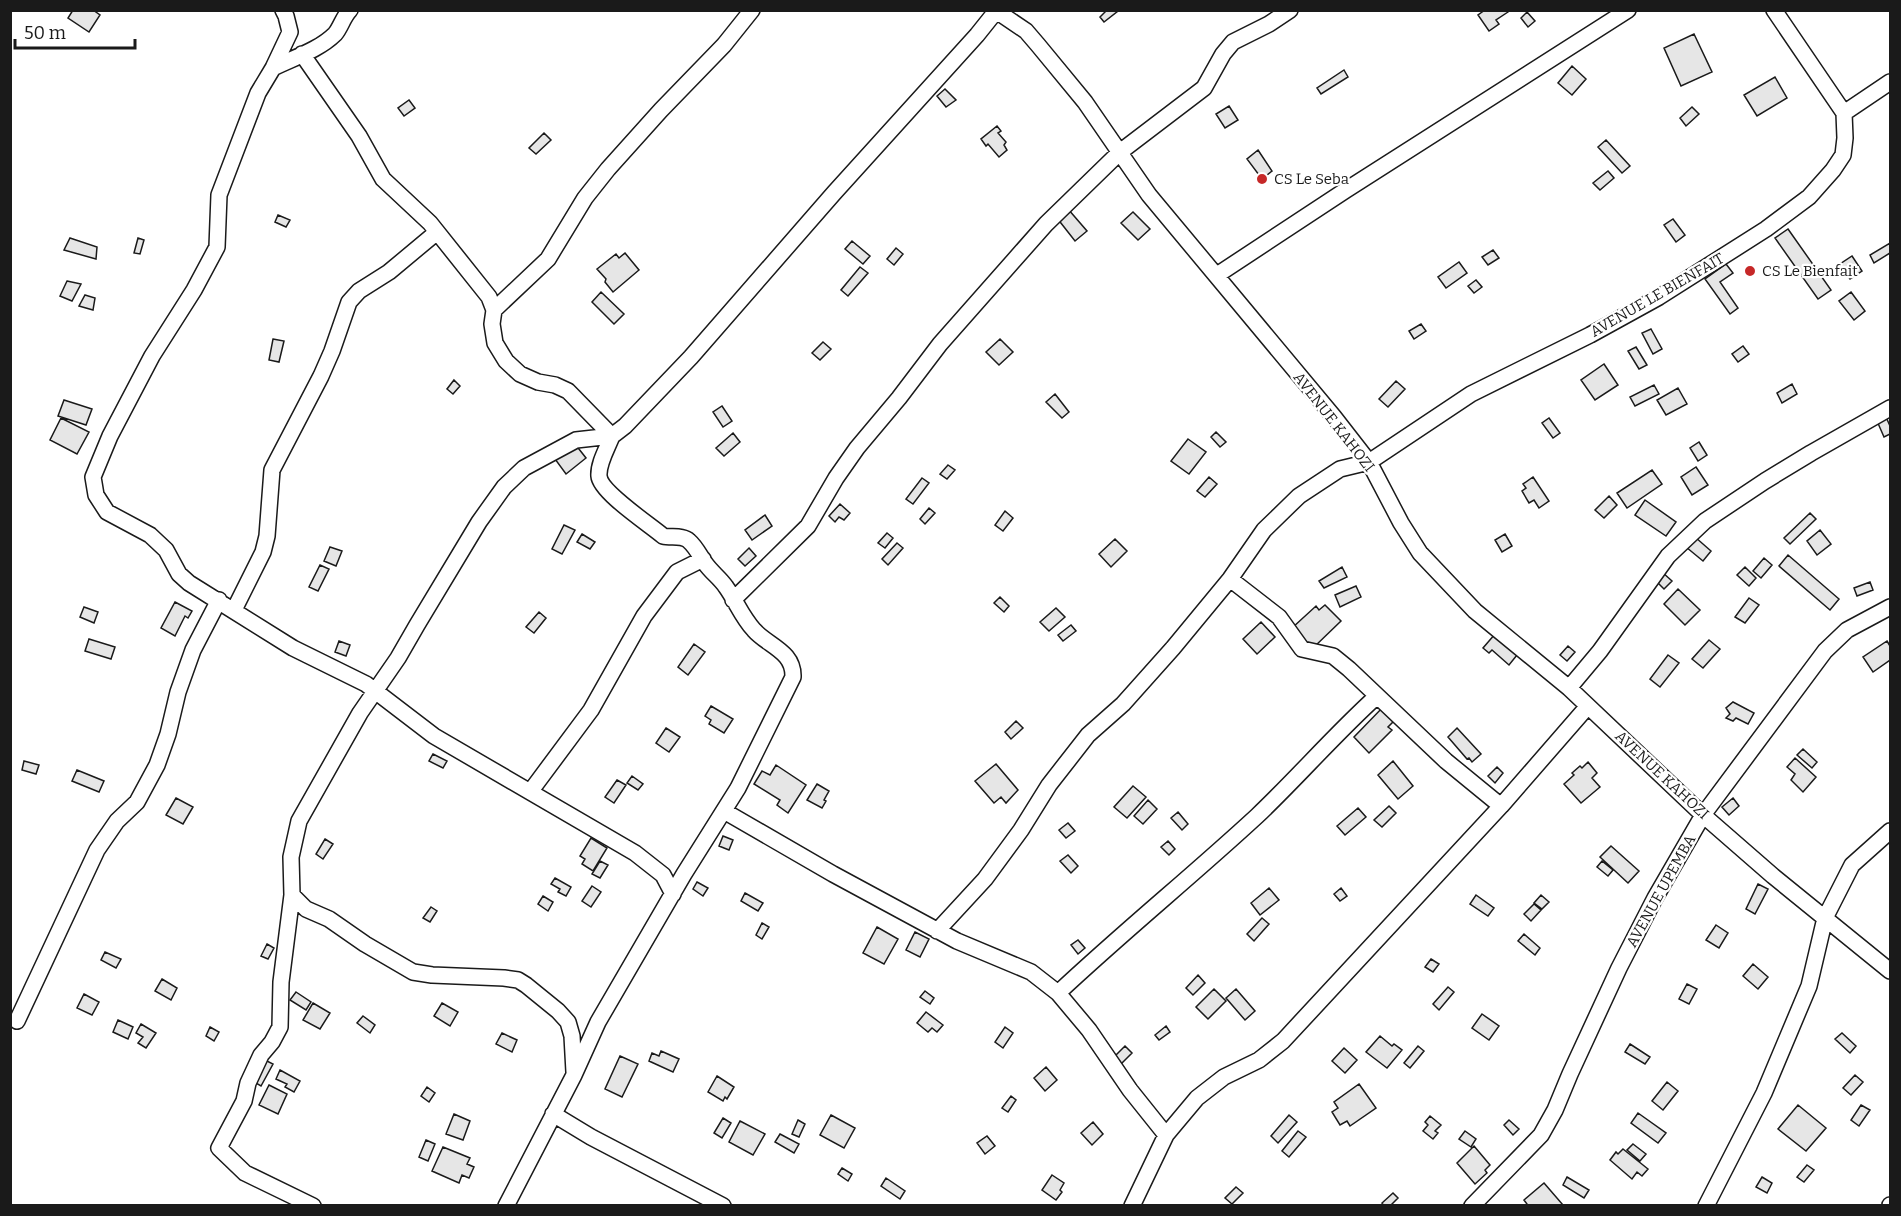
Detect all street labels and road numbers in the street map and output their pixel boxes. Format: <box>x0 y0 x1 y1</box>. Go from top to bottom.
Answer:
street label: AVENUE LE BIENFAIT <box>1587 249 1727 341</box>
street label: AVENUE KAHOZI <box>1290 369 1378 475</box>
street label: AVENUE KAHOZI <box>1611 727 1713 823</box>
street label: AVENUE UPEMBA <box>1623 831 1700 950</box>

